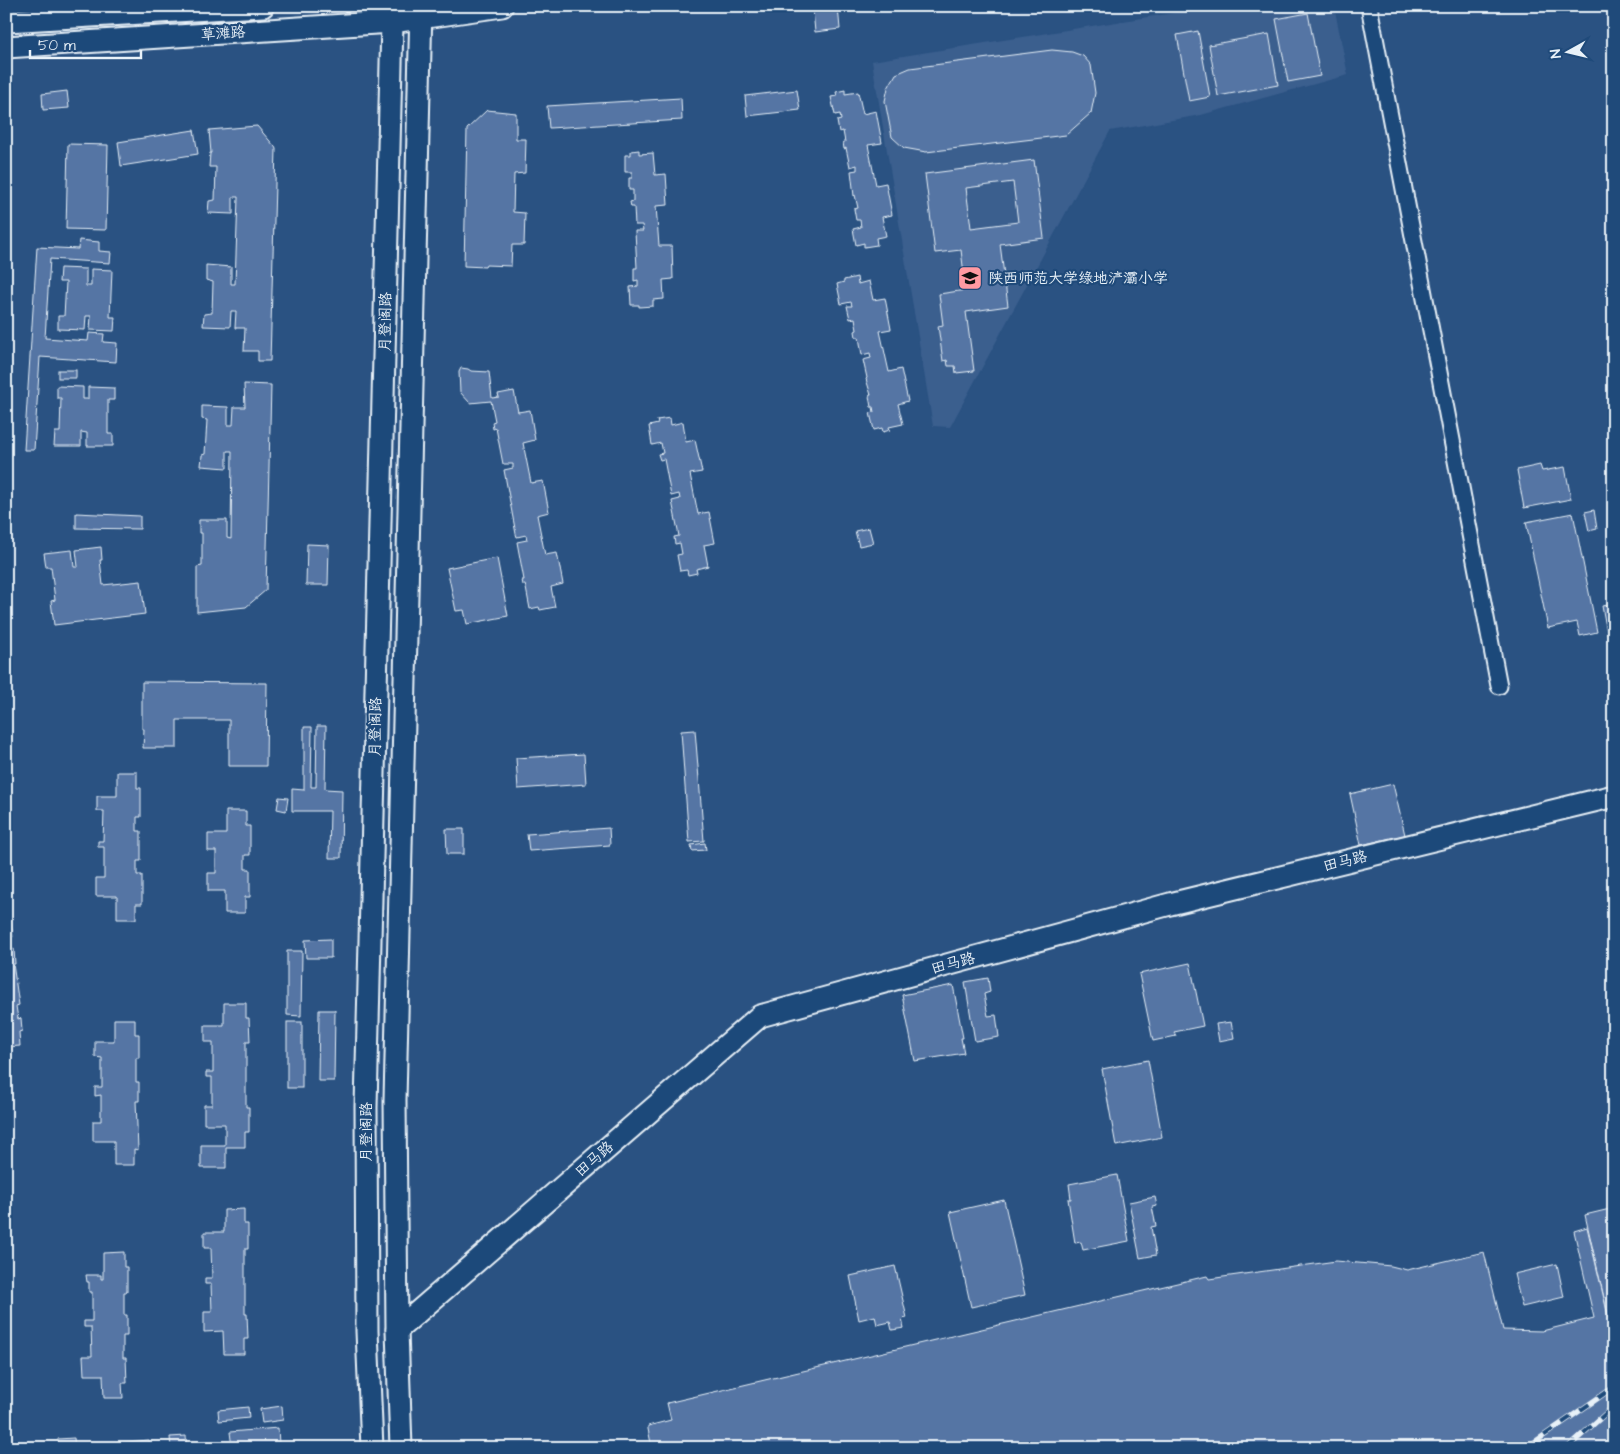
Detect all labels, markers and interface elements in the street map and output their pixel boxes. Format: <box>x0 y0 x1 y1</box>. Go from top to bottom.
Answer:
street label: 草滩路 <box>200 21 246 46</box>
scale bar <box>30 28 141 60</box>
north arrow <box>1542 28 1592 78</box>
text: 50 m <box>38 35 76 56</box>
text: N <box>1546 48 1567 59</box>
school or university icon: 陕西师范大学绿地浐灞小学 <box>957 265 983 291</box>
place label: 陕西师范大学绿地浐灞小学 <box>988 268 1168 289</box>
street label: 月登阁路 <box>374 292 397 352</box>
street label: 月登阁路 <box>364 697 387 757</box>
street label: 田马路 <box>1321 846 1370 877</box>
street label: 田马路 <box>929 948 978 979</box>
street label: 月登阁路 <box>356 1102 377 1162</box>
street label: 田马路 <box>570 1137 618 1182</box>

